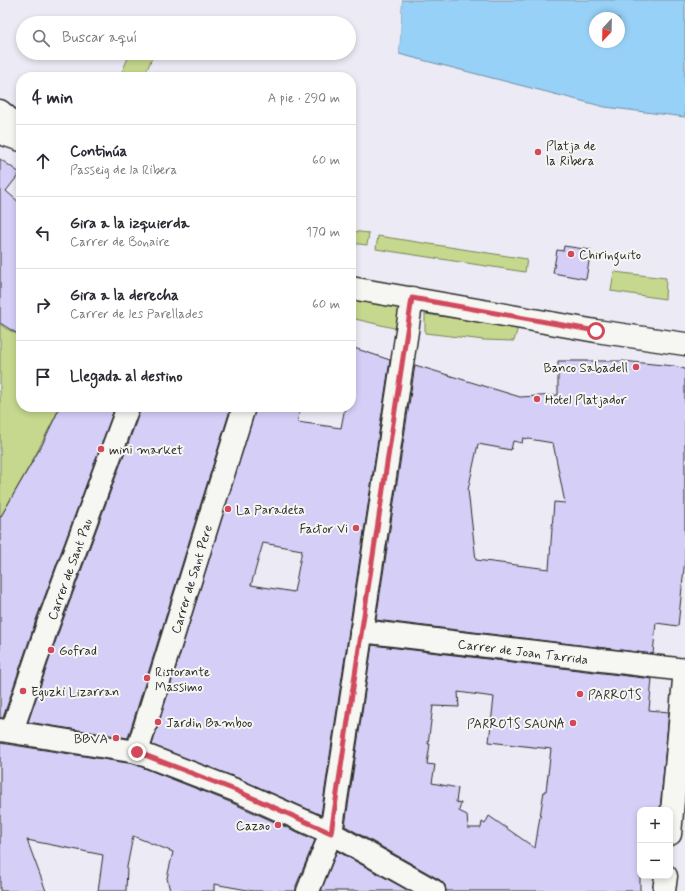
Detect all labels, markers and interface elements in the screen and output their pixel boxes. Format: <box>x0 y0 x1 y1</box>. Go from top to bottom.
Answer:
north arrow <box>589 12 625 48</box>
search box <box>16 16 356 60</box>
icon: search <box>30 27 52 49</box>
text: Buscar aquí <box>62 28 137 48</box>
text: 4 min <box>32 87 73 109</box>
text: A pie · 290 m <box>268 90 340 107</box>
place label: Platja de la Ribera <box>546 138 596 170</box>
text: Continúa <box>70 142 127 162</box>
marker: Platja de la Ribera <box>533 147 543 157</box>
icon: ahead <box>32 150 54 172</box>
text: 60 m <box>312 152 340 169</box>
text: Passeig de la Ribera <box>70 162 177 179</box>
text: Gira a la izquierda <box>70 214 189 234</box>
icon: left <box>32 222 54 244</box>
text: 170 m <box>306 224 340 241</box>
text: Carrer de Bonaire <box>70 234 170 251</box>
place label: Chiringuito <box>579 247 641 266</box>
marker: Chiringuito <box>566 249 576 259</box>
text: Gira a la derecha <box>70 286 179 306</box>
icon: right <box>32 294 54 316</box>
text: 60 m <box>312 296 340 313</box>
text: Carrer de les Parellades <box>70 306 203 323</box>
route start <box>587 322 605 340</box>
place label: Banco Sabadell <box>543 360 628 377</box>
marker: Banco Sabadell <box>631 362 641 372</box>
icon: arrive <box>32 366 54 388</box>
text: Llegada al destino <box>70 367 183 387</box>
place label: Hotel Platjador <box>545 392 628 409</box>
marker: Hotel Platjador <box>532 394 542 404</box>
place label: mini market <box>109 442 183 459</box>
marker: mini market <box>96 444 106 454</box>
place label: La Paradeta <box>236 502 305 519</box>
marker: La Paradeta <box>223 504 233 514</box>
street label: Carrer de Sant Pau <box>44 516 97 623</box>
place label: Factor Vi <box>299 521 348 538</box>
street label: Carrer de Sant Pere <box>168 523 217 636</box>
marker: Factor Vi <box>351 523 361 533</box>
street label: Carrer de Joan Tarrida <box>457 636 589 669</box>
place label: Gofrad <box>59 643 97 660</box>
marker: Gofrad <box>46 645 56 655</box>
place label: Ristorante Massimo <box>155 664 210 696</box>
marker: Ristorante Massimo <box>142 673 152 683</box>
place label: Eguzki Lizarran <box>31 684 119 701</box>
marker: Eguzki Lizarran <box>18 686 28 696</box>
place label: PARROTS <box>588 687 642 704</box>
marker: PARROTS <box>575 689 585 699</box>
place label: Jardin Bamboo <box>166 715 252 732</box>
place label: PARROTS SAUNA <box>467 716 565 733</box>
marker: Jardin Bamboo <box>153 717 163 727</box>
marker: PARROTS SAUNA <box>568 718 578 728</box>
place label: BBVA <box>74 731 108 748</box>
marker: BBVA <box>111 733 121 743</box>
route end <box>128 743 146 761</box>
map controls <box>637 807 673 879</box>
button: + <box>637 807 673 843</box>
place label: Cazao <box>236 818 270 835</box>
marker: Cazao <box>273 820 283 830</box>
button: − <box>637 843 673 879</box>

